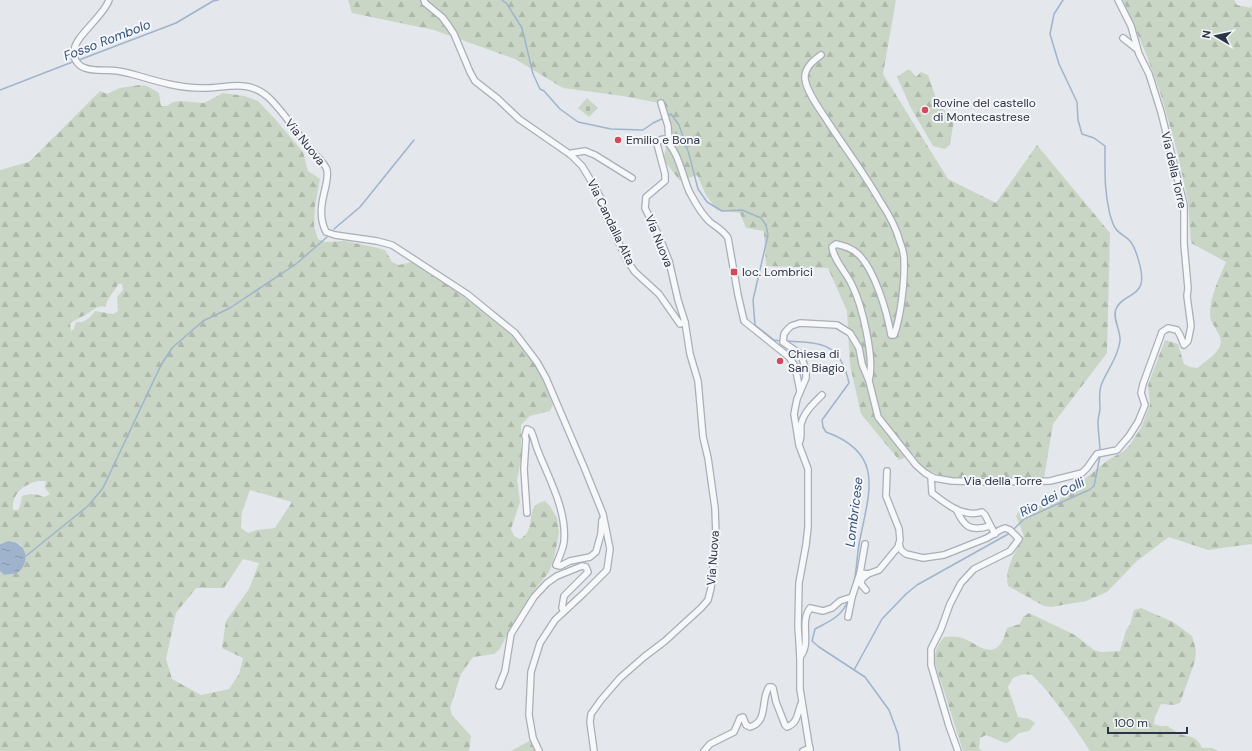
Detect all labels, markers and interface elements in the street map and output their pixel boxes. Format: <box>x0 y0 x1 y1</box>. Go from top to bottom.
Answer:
water label: Fosso Rombolo <box>61 16 153 64</box>
north arrow <box>1196 16 1236 56</box>
text: N <box>1199 29 1214 39</box>
place label: Rovine del castello di Montecastrese <box>933 95 1036 125</box>
marker: Rovine del castello di Montecastrese <box>920 105 930 115</box>
street label: Via Nuova <box>281 116 329 168</box>
street label: Via della Torre <box>1157 130 1191 210</box>
place label: Emilio e Bona <box>626 132 700 148</box>
marker: Emilio e Bona <box>613 135 623 145</box>
street label: Via Candalla Alta <box>583 176 639 268</box>
street label: Via Nuova <box>641 212 677 270</box>
place label: Ioc. Lombrici <box>742 264 813 280</box>
marker: Ioc. Lombrici <box>729 267 739 277</box>
place label: Chiesa di San Biagio <box>788 346 845 376</box>
marker: Chiesa di San Biagio <box>775 356 785 366</box>
street label: Via della Torre <box>964 473 1042 489</box>
water label: Rio dei Colli <box>1017 473 1088 521</box>
water label: Lombricese <box>841 476 867 548</box>
street label: Via Nuova <box>703 530 723 586</box>
scale bar <box>1108 709 1187 735</box>
text: 100 m <box>1114 715 1148 731</box>

